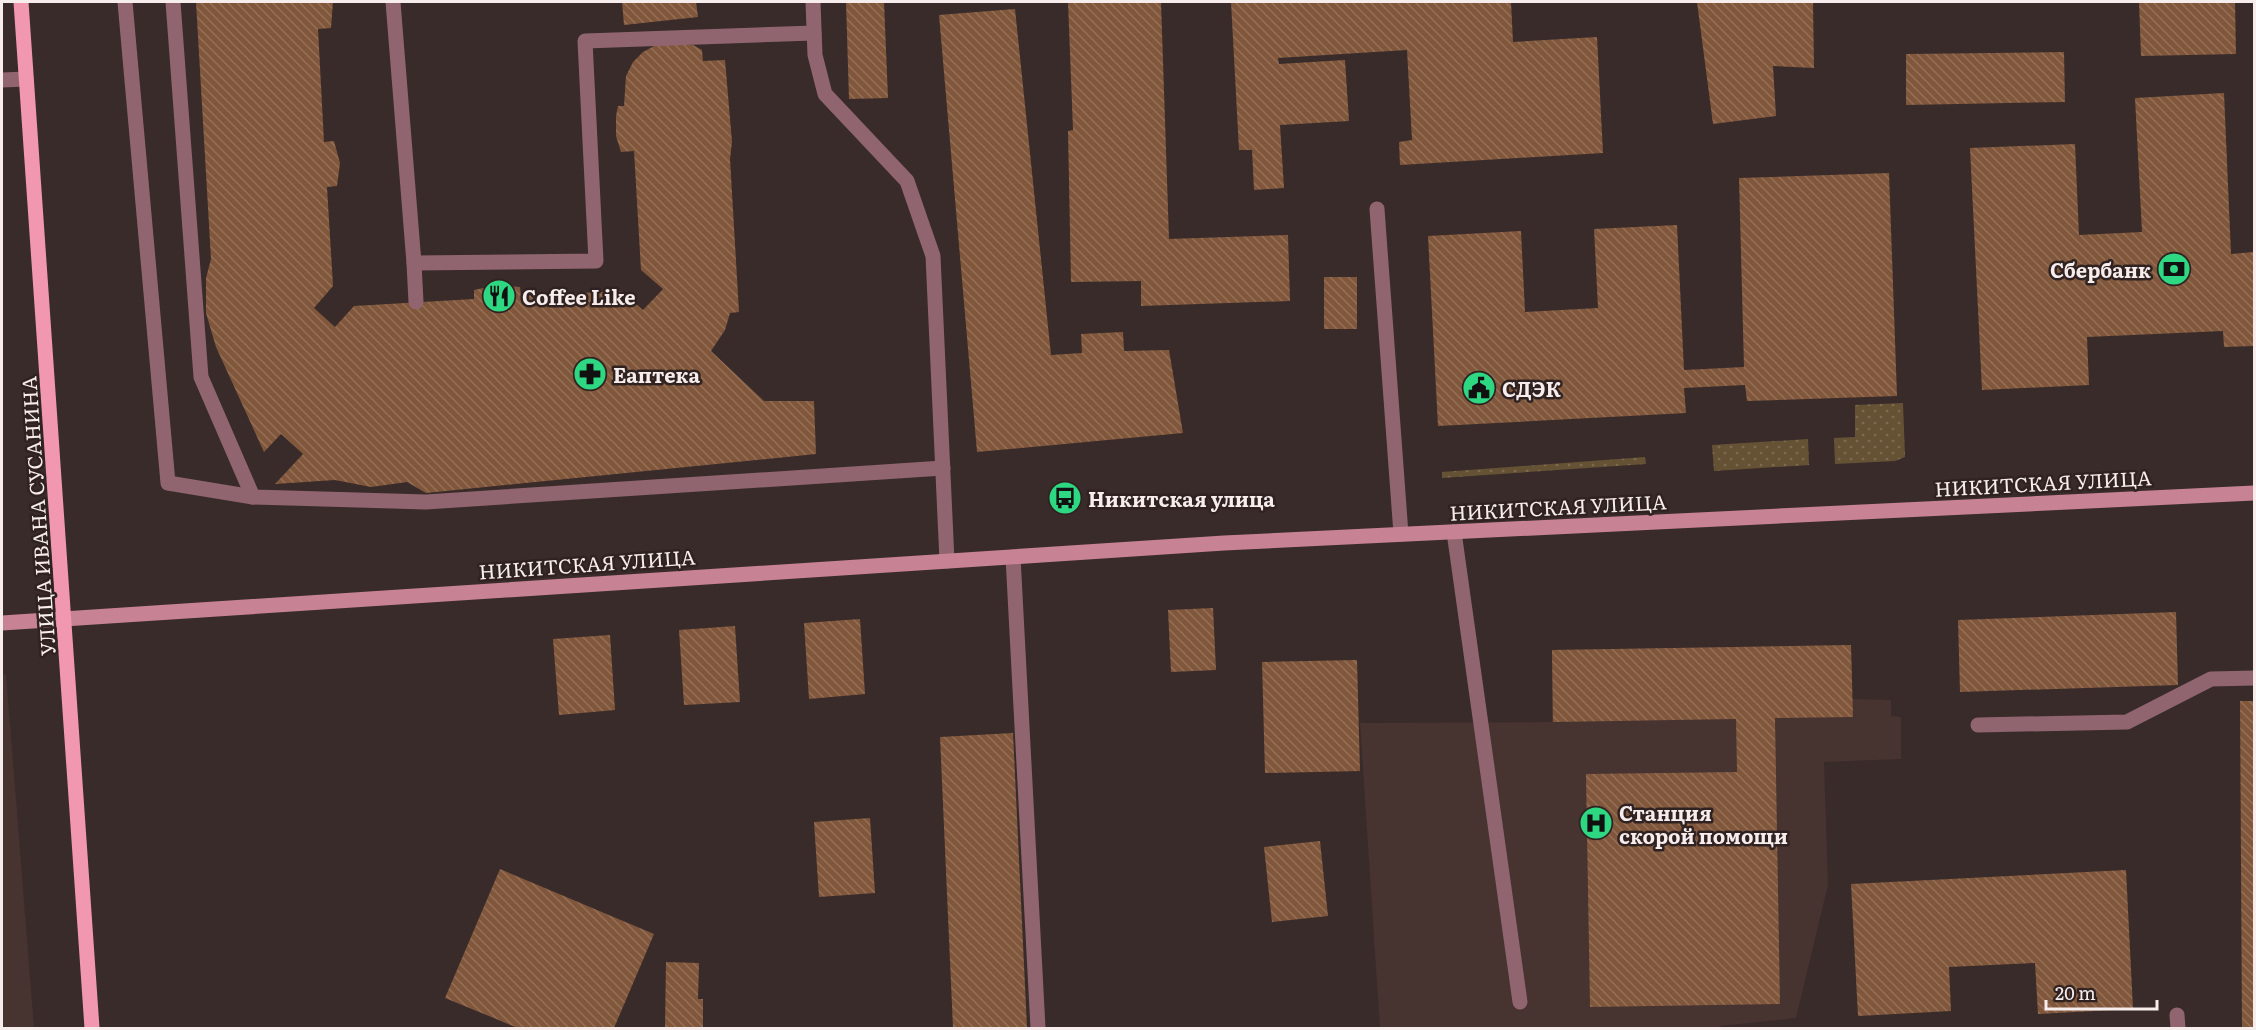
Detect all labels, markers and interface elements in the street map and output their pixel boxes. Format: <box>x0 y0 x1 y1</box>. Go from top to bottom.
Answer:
bank icon: Сбербанк <box>2156 251 2192 287</box>
place label: Сбербанк <box>2050 254 2151 284</box>
restaurant icon: Coffee Like <box>481 278 517 314</box>
place label: Coffee Like <box>522 281 636 311</box>
pharmacy icon: Еаптека <box>572 356 608 392</box>
place label: Еаптека <box>613 359 701 389</box>
public building icon: СДЭК <box>1461 370 1497 406</box>
place label: СДЭК <box>1502 373 1561 403</box>
street label: УЛИЦА ИВАНА СУСАНИНА <box>12 375 62 657</box>
street label: НИКИТСКАЯ УЛИЦА <box>1934 461 2153 503</box>
bus stop icon: Никитская улица <box>1047 480 1083 516</box>
place label: Никитская улица <box>1088 483 1275 513</box>
street label: НИКИТСКАЯ УЛИЦА <box>1449 485 1668 527</box>
street label: НИКИТСКАЯ УЛИЦА <box>478 540 697 586</box>
place label: Станция скорой помощи <box>1619 797 1788 850</box>
hospital icon: Станция скорой помощи <box>1578 805 1614 841</box>
scale bar <box>2046 973 2157 1011</box>
text: 20 m <box>2055 979 2096 1006</box>

